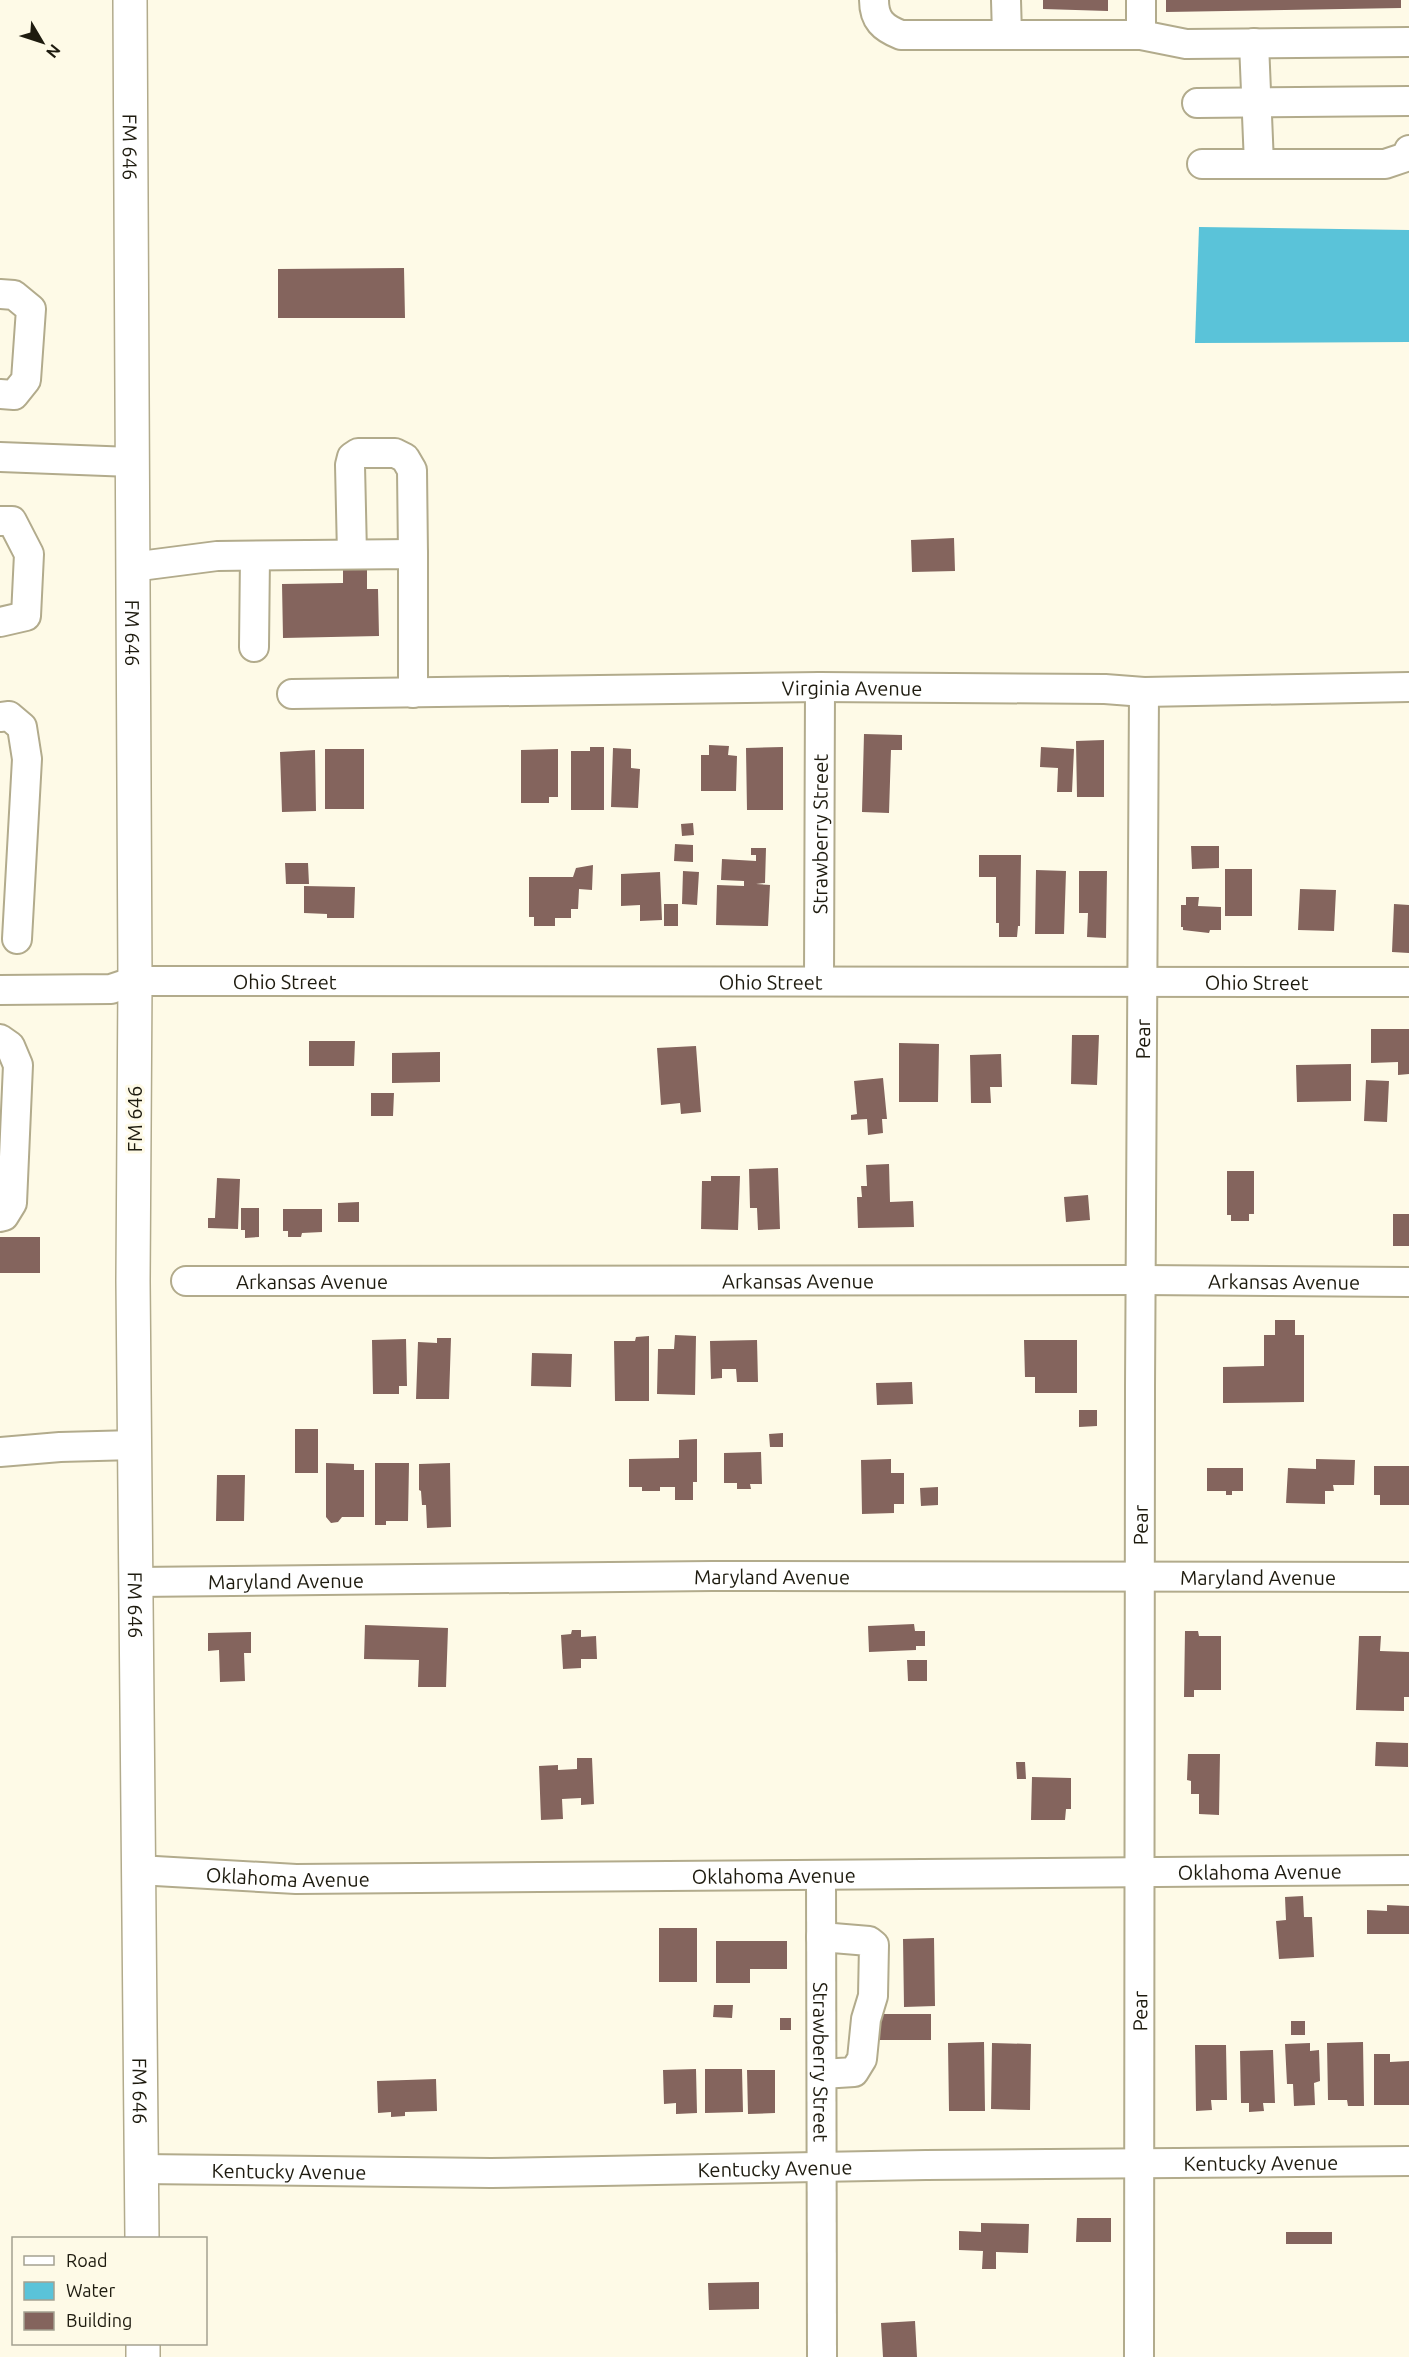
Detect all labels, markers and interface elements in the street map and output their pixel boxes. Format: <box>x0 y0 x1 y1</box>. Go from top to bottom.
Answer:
north arrow <box>12 12 72 72</box>
text: N <box>43 41 64 62</box>
street label: FM 646 <box>119 114 142 180</box>
street label: FM 646 <box>122 600 145 666</box>
street label: Virginia Avenue <box>781 675 922 699</box>
street label: Strawberry Street <box>808 754 831 914</box>
street label: Ohio Street <box>233 970 337 993</box>
street label: Ohio Street <box>719 970 823 993</box>
street label: Ohio Street <box>1205 970 1309 993</box>
street label: Pear <box>1130 1018 1154 1059</box>
street label: FM 646 <box>123 1086 146 1152</box>
street label: Arkansas Avenue <box>236 1269 388 1292</box>
street label: Arkansas Avenue <box>722 1269 874 1292</box>
street label: Arkansas Avenue <box>1208 1269 1360 1293</box>
street label: Pear <box>1128 1504 1151 1545</box>
street label: Maryland Avenue <box>694 1564 850 1588</box>
street label: Maryland Avenue <box>1180 1565 1336 1588</box>
street label: Maryland Avenue <box>208 1568 364 1593</box>
street label: FM 646 <box>124 1572 148 1638</box>
street label: Oklahoma Avenue <box>1178 1859 1342 1883</box>
street label: Oklahoma Avenue <box>205 1862 370 1891</box>
street label: Oklahoma Avenue <box>692 1863 856 1887</box>
street label: Strawberry Street <box>810 1982 833 2142</box>
street label: Pear <box>1128 1990 1151 2031</box>
street label: FM 646 <box>129 2058 152 2124</box>
street label: Kentucky Avenue <box>1183 2150 1338 2174</box>
street label: Kentucky Avenue <box>697 2155 853 2181</box>
street label: Kentucky Avenue <box>211 2158 367 2183</box>
legend <box>12 2237 207 2345</box>
text: Road <box>66 2250 108 2270</box>
text: Water <box>66 2280 116 2300</box>
text: Building <box>66 2310 132 2330</box>

